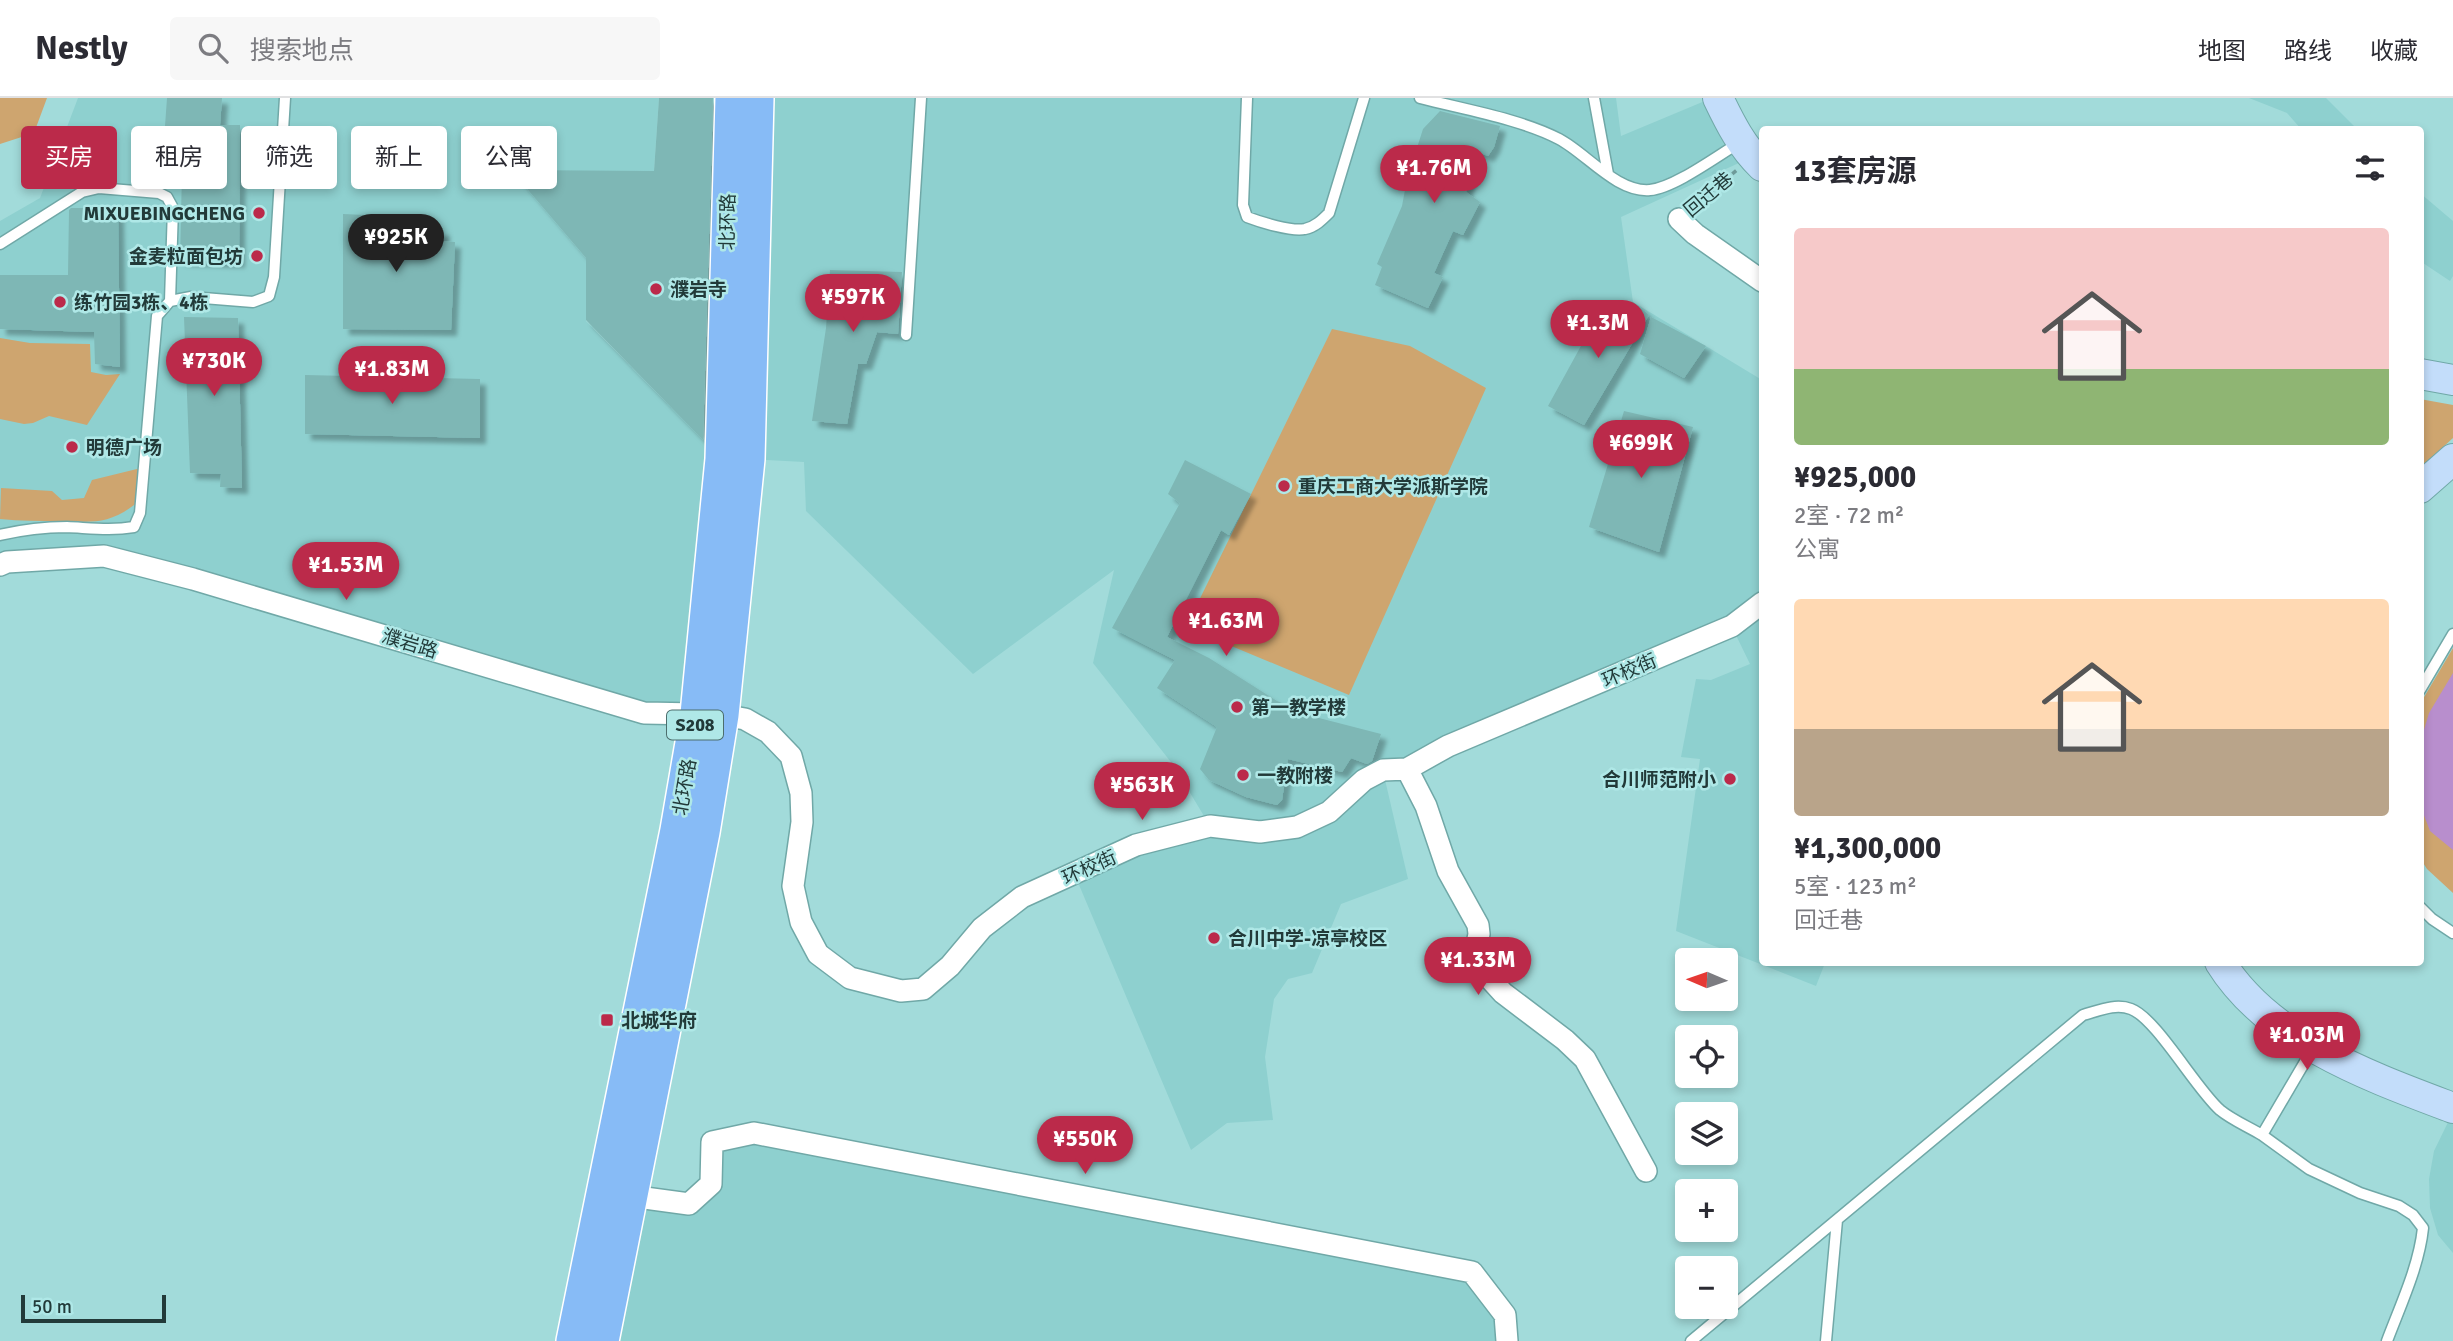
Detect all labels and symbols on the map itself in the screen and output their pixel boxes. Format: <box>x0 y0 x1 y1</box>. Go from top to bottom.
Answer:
pin: ¥1.76M <box>1377 146 1491 205</box>
street label: 回迁巷 <box>1679 167 1738 222</box>
street label: 北环路 <box>716 193 740 251</box>
place label: MIXUEBINGCHENG <box>84 202 245 226</box>
marker: MIXUEBINGCHENG <box>251 205 267 221</box>
pin: ¥925K <box>347 214 445 274</box>
place label: 金麦粒面包坊 <box>129 245 243 269</box>
marker: 金麦粒面包坊 <box>249 248 265 264</box>
pin: ¥597K <box>804 274 902 334</box>
place label: 濮岩寺 <box>670 278 727 302</box>
marker: 濮岩寺 <box>648 281 664 297</box>
place label: 练竹园3栋、4栋 <box>74 291 209 315</box>
marker: 练竹园3栋、4栋 <box>52 294 68 310</box>
pin: ¥1.3M <box>1549 300 1647 360</box>
pin: ¥730K <box>165 338 263 398</box>
pin: ¥1.83M <box>335 346 449 406</box>
pin: ¥699K <box>1592 420 1690 480</box>
place label: 明德广场 <box>86 436 162 460</box>
marker: 明德广场 <box>64 439 80 455</box>
place label: 重庆工商大学派斯学院 <box>1298 475 1488 499</box>
marker: 重庆工商大学派斯学院 <box>1276 478 1292 494</box>
pin: ¥1.53M <box>289 542 403 602</box>
pin: ¥1.63M <box>1169 598 1283 658</box>
street label: 濮岩路 <box>379 624 440 664</box>
street label: 环校街 <box>1598 649 1660 693</box>
place label: 第一教学楼 <box>1251 696 1346 720</box>
marker: 第一教学楼 <box>1229 699 1245 715</box>
road number: S208 <box>667 710 723 740</box>
street label: 北环路 <box>668 757 702 817</box>
pin: ¥563K <box>1093 762 1191 822</box>
place label: 一教附楼 <box>1257 764 1333 788</box>
marker: 一教附楼 <box>1235 767 1251 783</box>
place label: 合川师范附小 <box>1602 768 1716 792</box>
marker: 合川师范附小 <box>1722 771 1738 787</box>
street label: 环校街 <box>1058 845 1120 890</box>
place label: 合川中学-凉亭校区 <box>1228 927 1387 951</box>
marker: 合川中学-凉亭校区 <box>1206 930 1222 946</box>
pin: ¥1.33M <box>1421 937 1535 997</box>
north arrow <box>1675 948 1738 1012</box>
place label: 北城华府 <box>621 1009 697 1033</box>
marker: 北城华府 <box>599 1012 615 1028</box>
pin: ¥1.03M <box>2250 1012 2364 1072</box>
pin: ¥550K <box>1036 1116 1134 1176</box>
scale bar <box>21 1292 166 1324</box>

